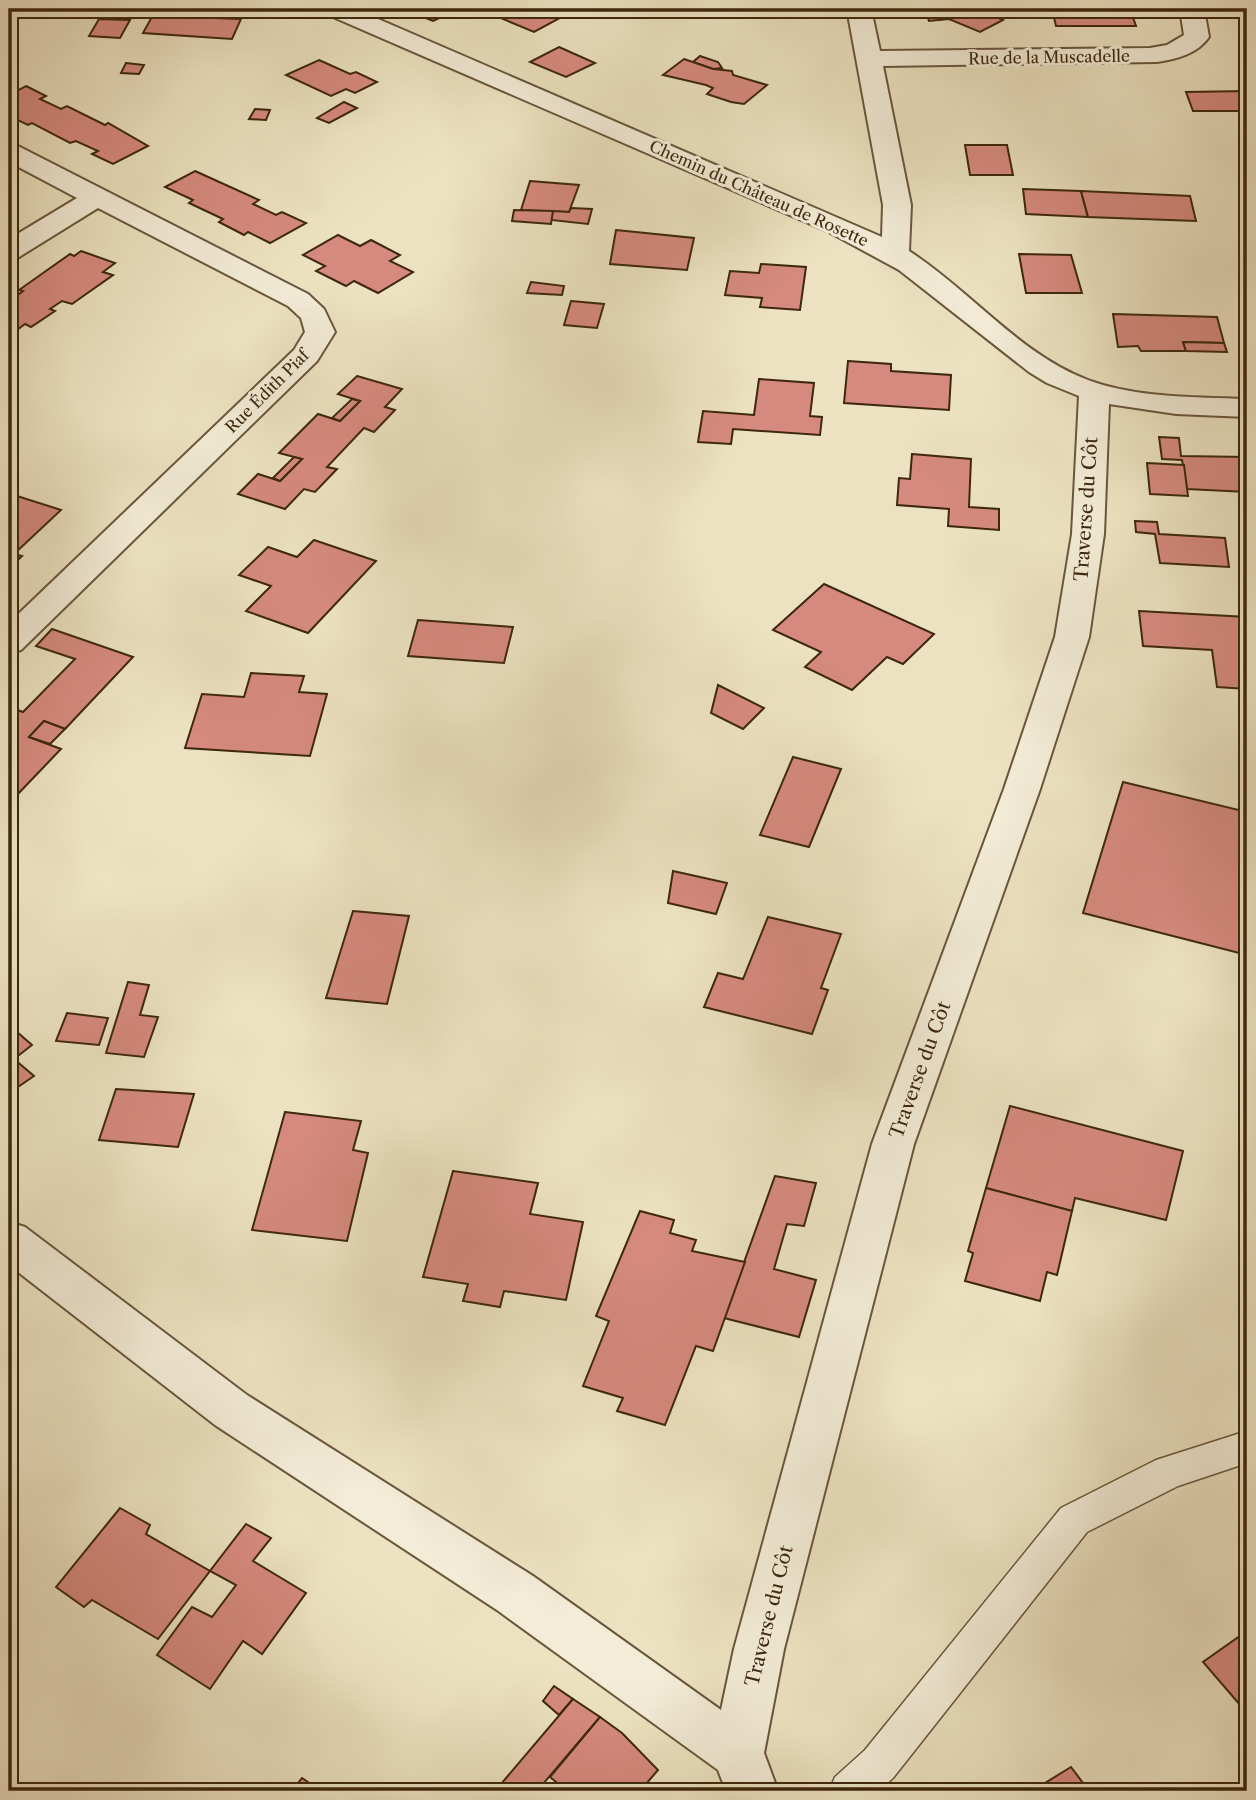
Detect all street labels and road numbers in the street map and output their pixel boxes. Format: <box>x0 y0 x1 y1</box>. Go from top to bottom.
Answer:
street label: Rue de la Muscadelle <box>968 46 1130 68</box>
street label: Chemin du Château de Rosette <box>646 136 872 250</box>
street label: Rue Édith Piaf <box>221 343 315 437</box>
street label: Traverse du Côt <box>1069 436 1103 582</box>
street label: Traverse du Côt <box>885 998 956 1142</box>
street label: Traverse du Côt <box>740 1543 798 1689</box>

